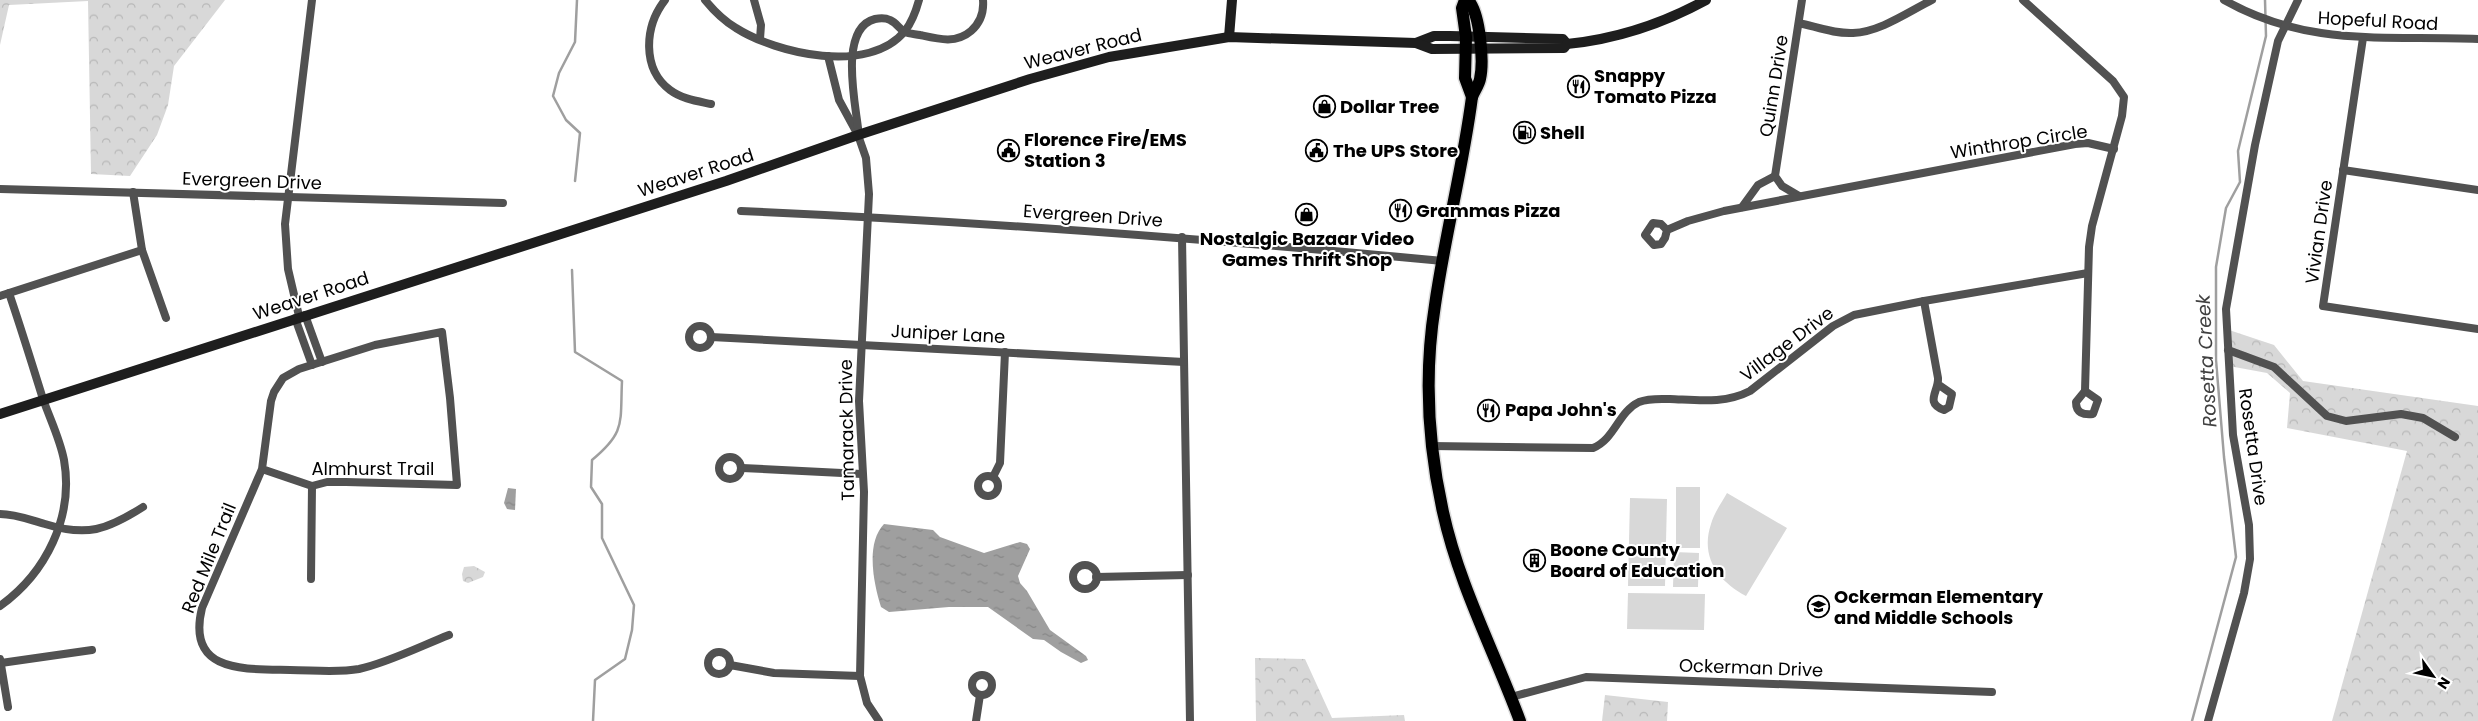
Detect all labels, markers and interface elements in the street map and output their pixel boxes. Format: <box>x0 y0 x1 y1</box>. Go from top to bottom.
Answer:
street label: Hopeful Road <box>2317 5 2439 36</box>
street label: Weaver Road <box>1021 22 1144 75</box>
street label: Quinn Drive <box>1753 33 1794 139</box>
place label: Snappy Tomato Pizza <box>1594 63 1717 109</box>
restaurant icon: Snappy Tomato Pizza <box>1566 74 1590 98</box>
place label: Dollar Tree <box>1340 94 1439 119</box>
shop icon: Dollar Tree <box>1312 95 1336 119</box>
street label: Winthrop Circle <box>1949 118 2089 165</box>
place label: Shell <box>1540 120 1585 145</box>
fuel station icon: Shell <box>1512 121 1536 145</box>
place label: Florence Fire/EMS Station 3 <box>1024 127 1187 173</box>
public building icon: Florence Fire/EMS Station 3 <box>996 138 1020 162</box>
place label: The UPS Store <box>1333 138 1458 163</box>
public building icon: The UPS Store <box>1305 139 1329 163</box>
street label: Weaver Road <box>635 142 757 203</box>
street label: Evergreen Drive <box>182 166 322 195</box>
street label: Vivian Drive <box>2299 178 2338 286</box>
street label: Evergreen Drive <box>1022 198 1164 233</box>
place label: Grammas Pizza <box>1416 198 1560 223</box>
restaurant icon: Grammas Pizza <box>1388 199 1412 223</box>
shop icon: Nostalgic Bazaar Video Games Thrift Shop <box>1295 202 1319 226</box>
place label: Nostalgic Bazaar Video Games Thrift Shop <box>1200 226 1414 272</box>
street label: Weaver Road <box>250 265 372 326</box>
water label: Rosetta Creek <box>2189 293 2223 428</box>
street label: Village Drive <box>1735 300 1839 387</box>
street label: Juniper Lane <box>890 318 1006 349</box>
street label: Tamarack Drive <box>833 359 860 501</box>
street label: Rosetta Drive <box>2233 387 2274 507</box>
place label: Papa John's <box>1505 397 1617 422</box>
restaurant icon: Papa John's <box>1477 398 1501 422</box>
street label: Almhurst Trail <box>311 456 435 481</box>
street label: Red Mile Trail <box>175 499 242 617</box>
place label: Boone County Board of Education <box>1550 537 1724 583</box>
building icon: Boone County Board of Education <box>1522 548 1546 572</box>
place label: Ockerman Elementary and Middle Schools <box>1834 584 2044 630</box>
school or university icon: Ockerman Elementary and Middle Schools <box>1806 595 1830 619</box>
north arrow <box>2408 651 2458 701</box>
street label: Ockerman Drive <box>1678 652 1824 683</box>
text: N <box>2433 673 2455 693</box>

